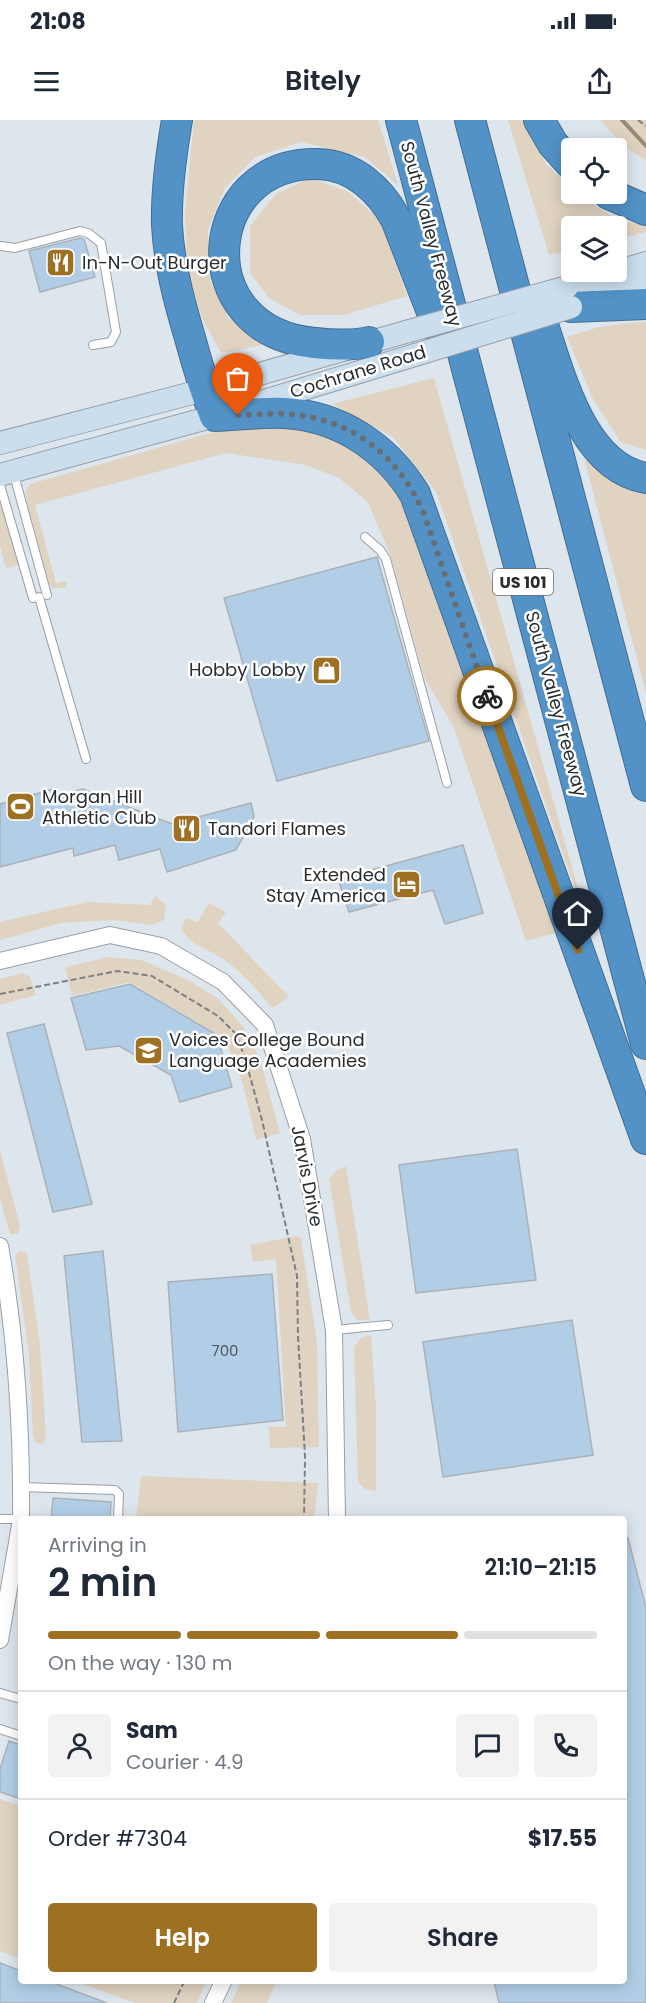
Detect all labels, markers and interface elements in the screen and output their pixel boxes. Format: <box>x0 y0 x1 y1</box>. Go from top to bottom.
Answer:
text: 21:08 <box>30 6 86 37</box>
text: Bitely <box>285 62 361 99</box>
icon: menu <box>30 65 63 98</box>
icon: share <box>583 65 616 98</box>
street label: South Valley Freeway <box>395 138 468 329</box>
map controls <box>561 138 627 282</box>
button: locate <box>561 138 627 204</box>
button: layers <box>561 216 627 282</box>
restaurant icon: In-N-Out Burger <box>45 247 77 279</box>
place label: In-N-Out Burger <box>82 250 227 275</box>
street label: Cochrane Road <box>287 339 429 404</box>
pin <box>212 353 263 415</box>
icon: bag <box>221 362 254 395</box>
road number: US 101 <box>493 569 553 595</box>
street label: South Valley Freeway <box>520 608 593 799</box>
shop icon: Hobby Lobby <box>311 654 343 686</box>
place label: Hobby Lobby <box>189 657 306 682</box>
courier <box>457 666 517 726</box>
icon: bike <box>471 680 504 713</box>
place label: Morgan Hill Athletic Club <box>42 784 157 830</box>
sports icon: Morgan Hill Athletic Club <box>5 791 37 823</box>
restaurant icon: Tandori Flames <box>171 813 203 845</box>
place label: Tandori Flames <box>208 816 346 841</box>
place label: Extended Stay America <box>266 862 386 908</box>
hotel icon: Extended Stay America <box>391 869 423 901</box>
pin <box>552 888 603 950</box>
icon: home <box>561 897 594 930</box>
place label: Voices College Bound Language Academies <box>169 1027 367 1073</box>
school or university icon: Voices College Bound Language Academies <box>132 1034 164 1066</box>
street label: Jarvis Drive <box>285 1123 330 1228</box>
house number: 700 <box>211 1340 239 1361</box>
text: Arriving in <box>48 1531 147 1559</box>
text: 21:10–21:15 <box>484 1552 597 1583</box>
text: 2 min <box>48 1555 157 1610</box>
text: On the way · 130 m <box>48 1649 232 1677</box>
button: person <box>48 1714 111 1777</box>
button: chat <box>456 1714 519 1777</box>
button: phone <box>534 1714 597 1777</box>
text: Sam <box>126 1715 178 1746</box>
text: Courier · 4.9 <box>126 1748 244 1776</box>
text: Order #7304 <box>48 1823 187 1854</box>
text: $17.55 <box>528 1823 597 1854</box>
button: Help <box>48 1903 317 1972</box>
button: Share <box>329 1903 597 1972</box>

